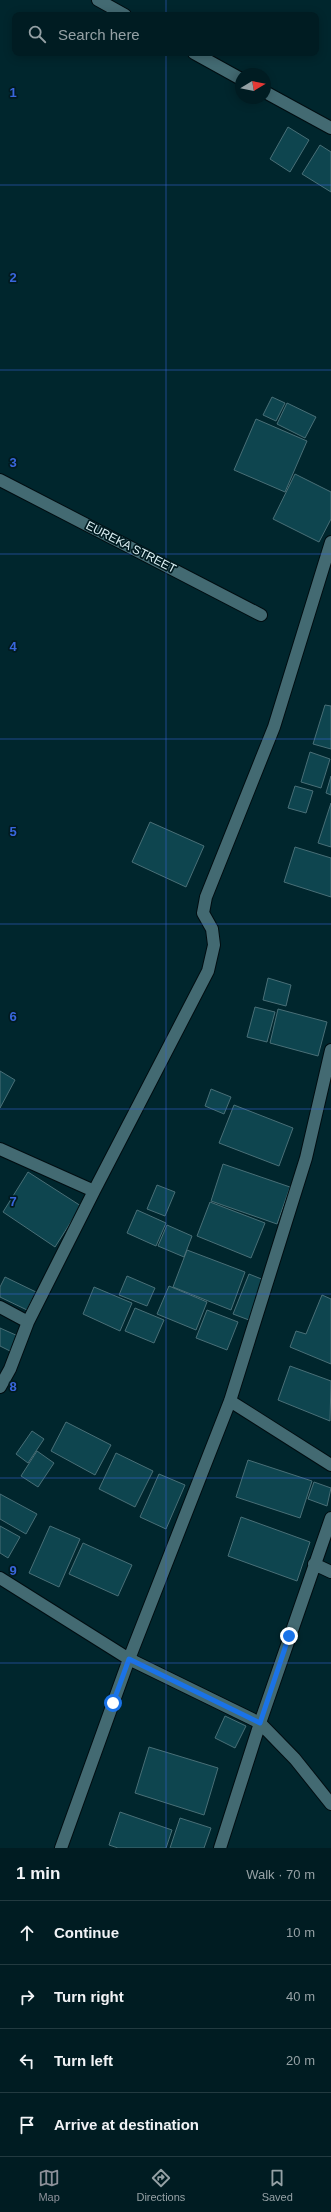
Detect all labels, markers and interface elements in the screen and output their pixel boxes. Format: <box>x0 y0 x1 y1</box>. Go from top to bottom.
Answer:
search box <box>12 12 319 56</box>
icon: search <box>26 23 48 45</box>
text: Search here <box>58 26 140 43</box>
north arrow <box>235 68 271 104</box>
text: 1 <box>9 85 17 100</box>
text: 2 <box>9 270 17 285</box>
text: 3 <box>9 455 17 470</box>
street label: EUREKA STREET <box>84 518 179 576</box>
text: 4 <box>9 639 17 654</box>
text: 5 <box>9 824 17 839</box>
text: 6 <box>9 1009 17 1024</box>
text: 7 <box>9 1194 17 1209</box>
text: 8 <box>9 1379 17 1394</box>
text: 9 <box>9 1563 17 1578</box>
route end <box>280 1627 298 1645</box>
route start <box>104 1694 122 1712</box>
text: 1 min <box>16 1864 60 1883</box>
text: Walk · 70 m <box>246 1867 315 1882</box>
icon: ahead <box>16 1922 38 1944</box>
text: Continue <box>54 1924 119 1941</box>
text: 10 m <box>286 1925 315 1940</box>
icon: right <box>16 1986 38 2008</box>
text: Turn right <box>54 1988 124 2005</box>
text: 40 m <box>286 1989 315 2004</box>
icon: left <box>16 2050 38 2072</box>
text: Turn left <box>54 2052 113 2069</box>
text: 20 m <box>286 2053 315 2068</box>
icon: arrive <box>16 2114 38 2136</box>
text: Arrive at destination <box>54 2116 199 2133</box>
tab: Map <box>38 2167 60 2203</box>
tab: Directions <box>136 2167 185 2203</box>
tab: Saved <box>262 2167 293 2203</box>

